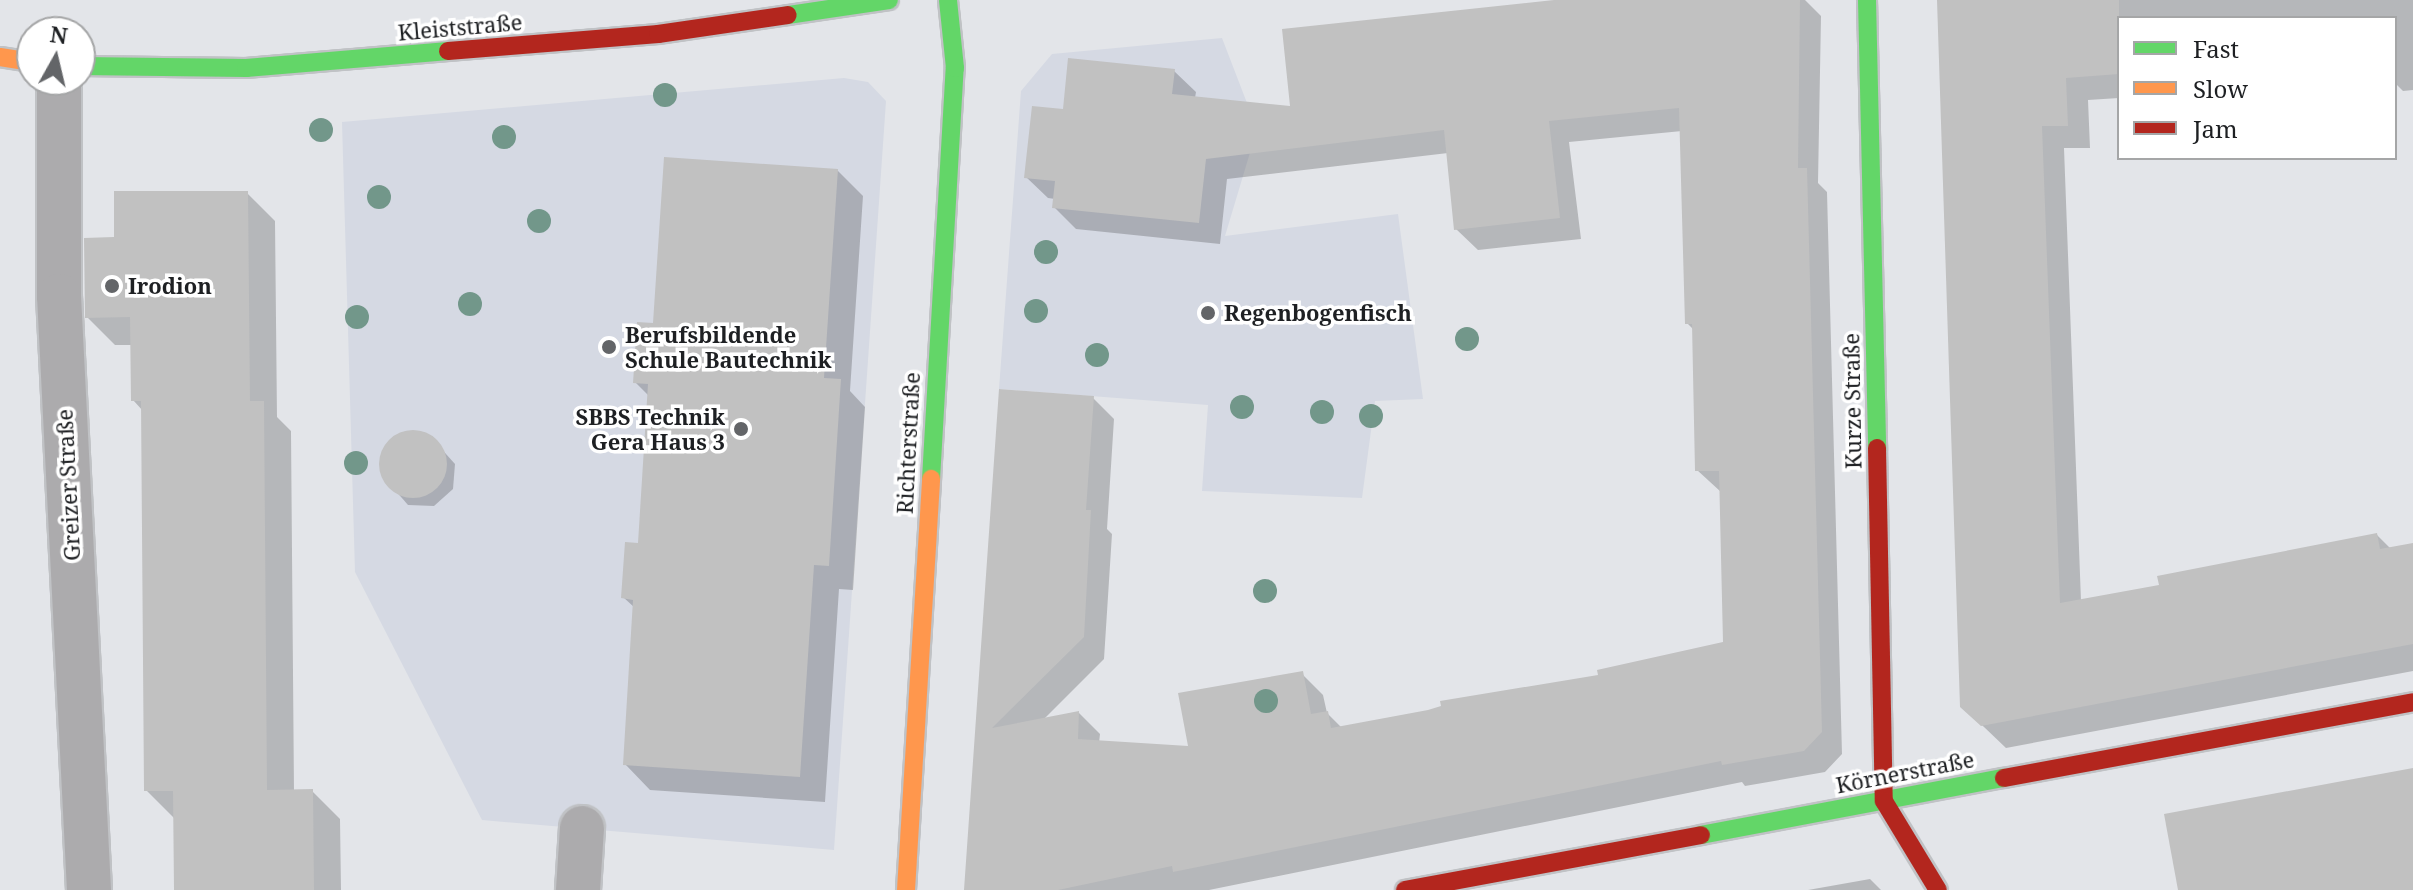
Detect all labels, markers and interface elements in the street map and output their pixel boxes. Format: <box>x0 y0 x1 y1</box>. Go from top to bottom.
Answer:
street label: Kleiststraße <box>397 8 523 46</box>
north arrow <box>16 16 96 96</box>
legend <box>2117 16 2397 160</box>
text: N <box>48 18 70 50</box>
text: Fast <box>2193 32 2239 65</box>
text: Slow <box>2193 72 2248 105</box>
text: Jam <box>2193 112 2238 145</box>
place label: Irodion <box>128 273 212 299</box>
marker: Irodion <box>103 277 121 295</box>
place label: Regenbogenfisch <box>1224 300 1412 326</box>
marker: Regenbogenfisch <box>1199 304 1217 322</box>
place label: Berufsbildende Schule Bautechnik <box>625 321 832 372</box>
street label: Kurze Straße <box>1838 333 1866 469</box>
marker: Berufsbildende Schule Bautechnik <box>600 338 618 356</box>
street label: Richterstraße <box>891 371 925 515</box>
place label: SBBS Technik Gera Haus 3 <box>575 403 725 454</box>
street label: Greizer Straße <box>51 408 85 562</box>
marker: SBBS Technik Gera Haus 3 <box>732 420 750 438</box>
street label: Körnerstraße <box>1834 746 1976 798</box>

